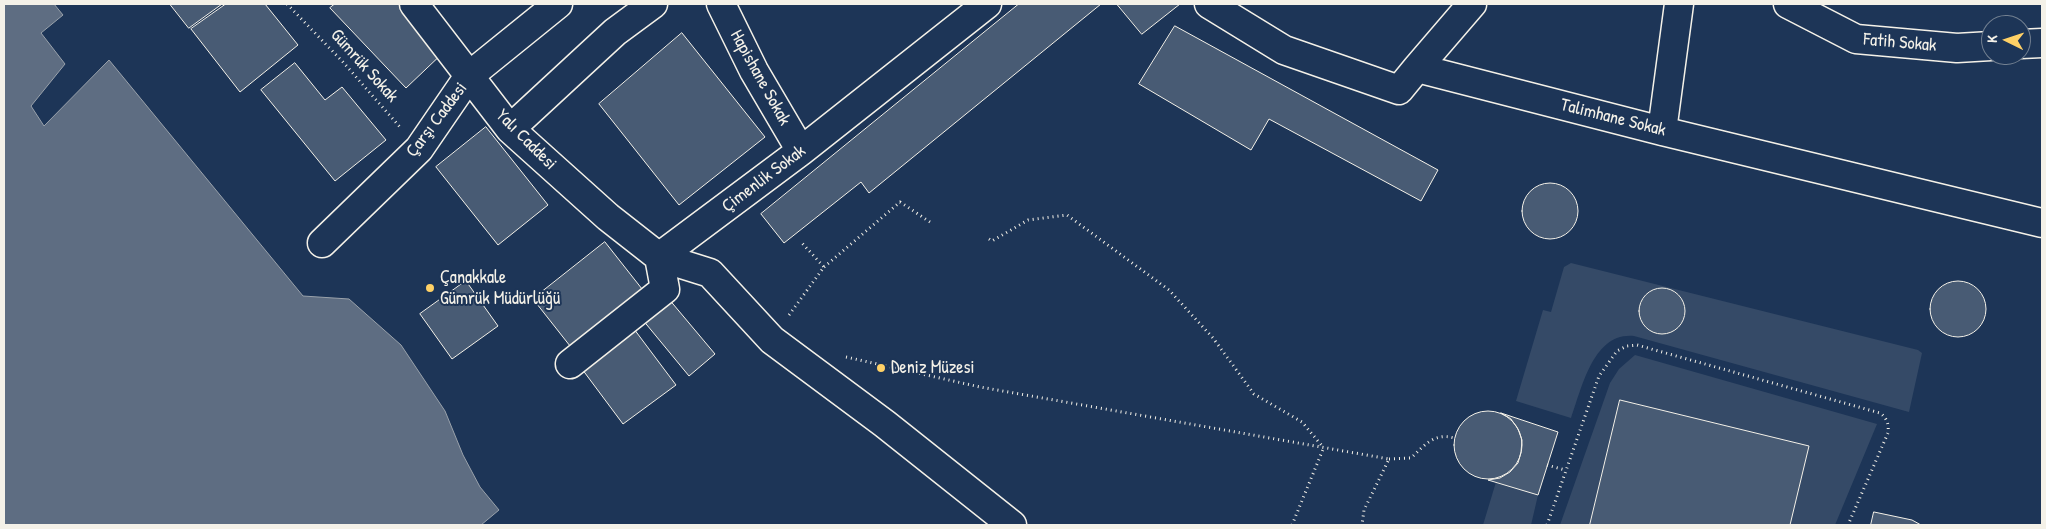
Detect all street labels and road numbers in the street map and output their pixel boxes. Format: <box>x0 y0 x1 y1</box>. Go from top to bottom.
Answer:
street label: Gümrük Sokak <box>325 25 403 107</box>
street label: Hapishane Sokak <box>725 27 795 129</box>
street label: Fatih Sokak <box>1863 29 1937 57</box>
street label: Çarşı Caddesi <box>402 78 472 162</box>
street label: Talimhane Sokak <box>1558 94 1668 142</box>
street label: Yalı Caddesi <box>491 105 561 175</box>
street label: Çimenlik Sokak <box>718 140 810 218</box>

